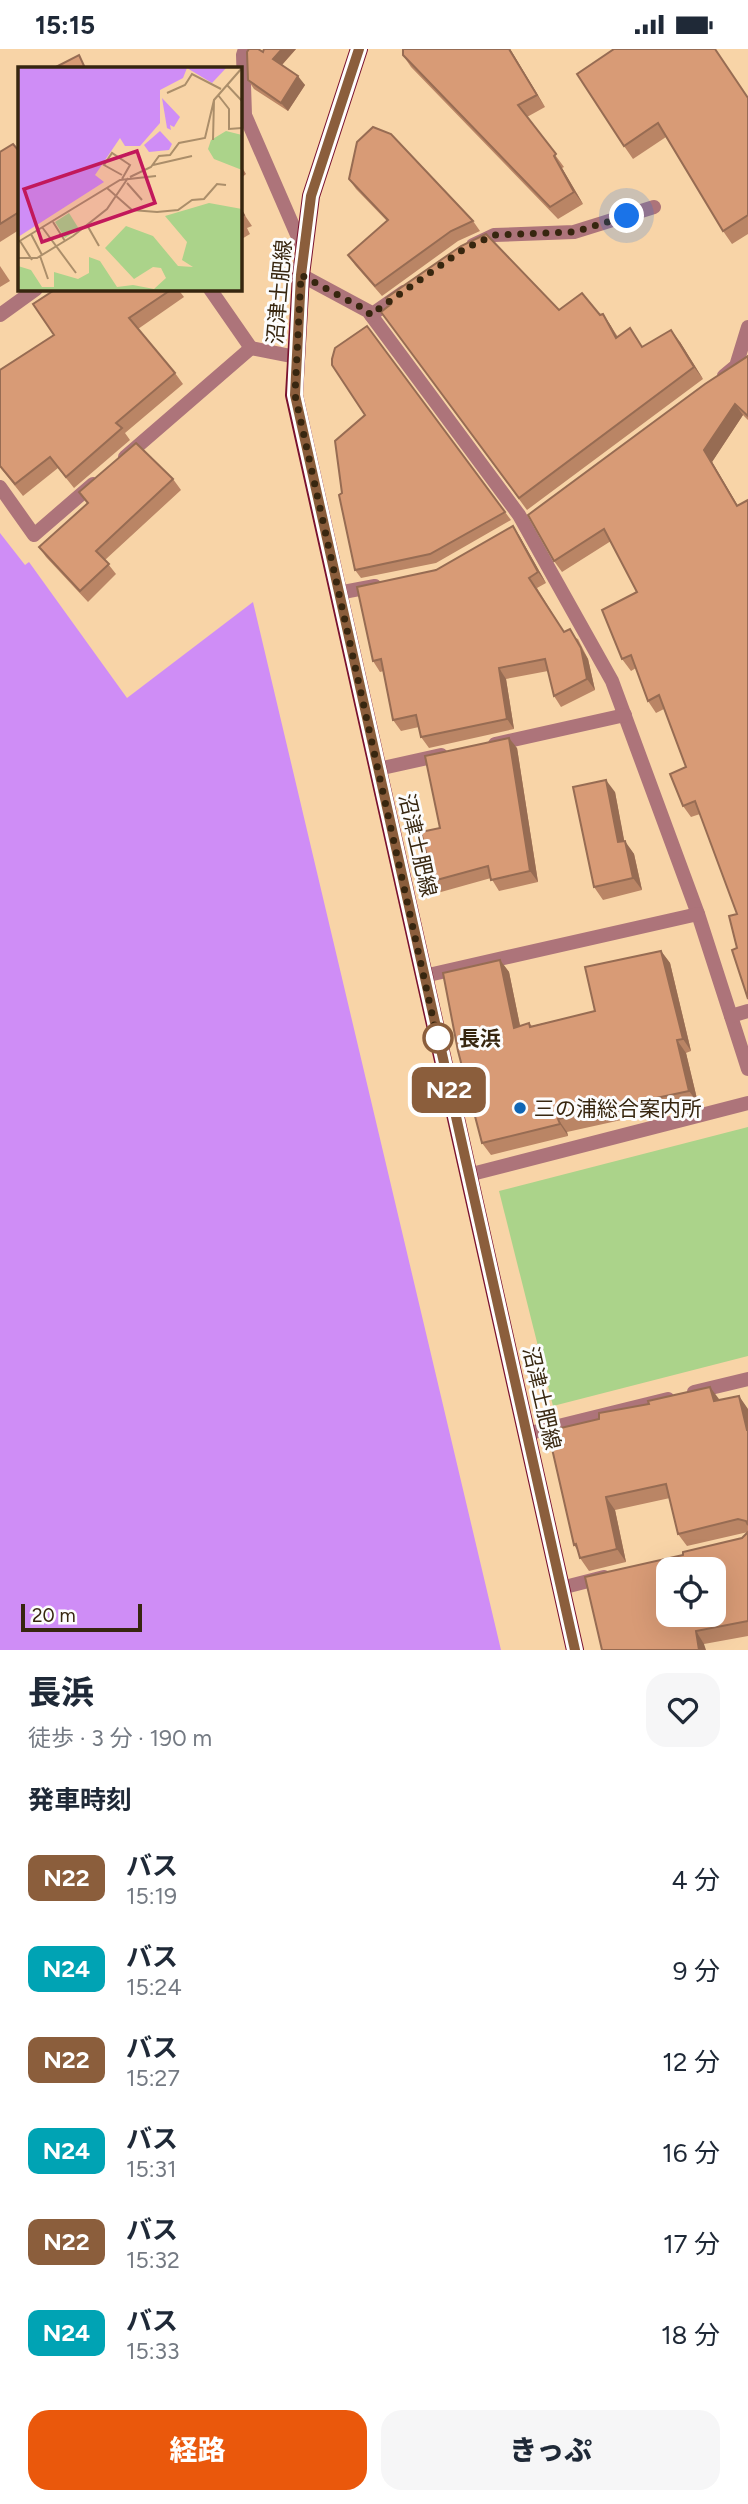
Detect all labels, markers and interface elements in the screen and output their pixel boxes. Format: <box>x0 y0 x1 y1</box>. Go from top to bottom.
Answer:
text: 15:15 <box>35 9 95 41</box>
inset map <box>18 67 242 291</box>
your location <box>609 198 644 233</box>
street label: 沼津土肥線 <box>262 239 296 345</box>
street label: 沼津土肥線 <box>394 791 442 899</box>
marker: 長浜 <box>423 1023 453 1053</box>
place label: 長浜 <box>459 1026 501 1051</box>
line badge: N22 <box>409 1067 489 1113</box>
text: N22 <box>426 1075 472 1104</box>
place label: 三の浦総合案内所 <box>534 1096 702 1121</box>
marker: 三の浦総合案内所 <box>512 1100 528 1116</box>
street label: 沼津土肥線 <box>518 1344 566 1452</box>
map controls <box>656 1557 726 1627</box>
button: locate <box>656 1557 726 1627</box>
scale bar <box>21 1601 142 1633</box>
text: 20 m <box>32 1604 76 1627</box>
text: 長浜 <box>28 1673 94 1712</box>
button: heart <box>646 1673 720 1747</box>
text: 徒歩 · 3 分 · 190 m <box>28 1724 212 1752</box>
text: 発車時刻 <box>28 1784 132 1816</box>
text: バス <box>126 1850 178 1882</box>
text: N22 <box>43 1863 90 1892</box>
text: 4 分 <box>671 1864 720 1896</box>
text: 15:19 <box>126 1882 177 1910</box>
text: バス <box>126 1941 178 1973</box>
text: N24 <box>43 1954 90 1983</box>
text: 9 分 <box>673 1955 720 1987</box>
text: 15:24 <box>126 1973 182 2001</box>
text: バス <box>126 2032 178 2064</box>
text: N22 <box>43 2045 90 2074</box>
text: 12 分 <box>662 2046 720 2078</box>
text: 15:27 <box>126 2064 180 2092</box>
text: バス <box>126 2123 178 2155</box>
text: N24 <box>43 2136 90 2165</box>
text: 16 分 <box>662 2137 720 2169</box>
text: 15:31 <box>126 2155 177 2183</box>
text: バス <box>126 2214 178 2246</box>
text: N22 <box>43 2227 90 2256</box>
text: 17 分 <box>663 2228 720 2260</box>
text: 15:32 <box>126 2246 180 2274</box>
text: バス <box>126 2305 178 2337</box>
text: N24 <box>43 2318 90 2347</box>
text: 18 分 <box>661 2319 720 2351</box>
text: 15:33 <box>126 2337 180 2365</box>
button: 経路 <box>28 2410 367 2490</box>
button: きっぷ <box>381 2410 720 2490</box>

